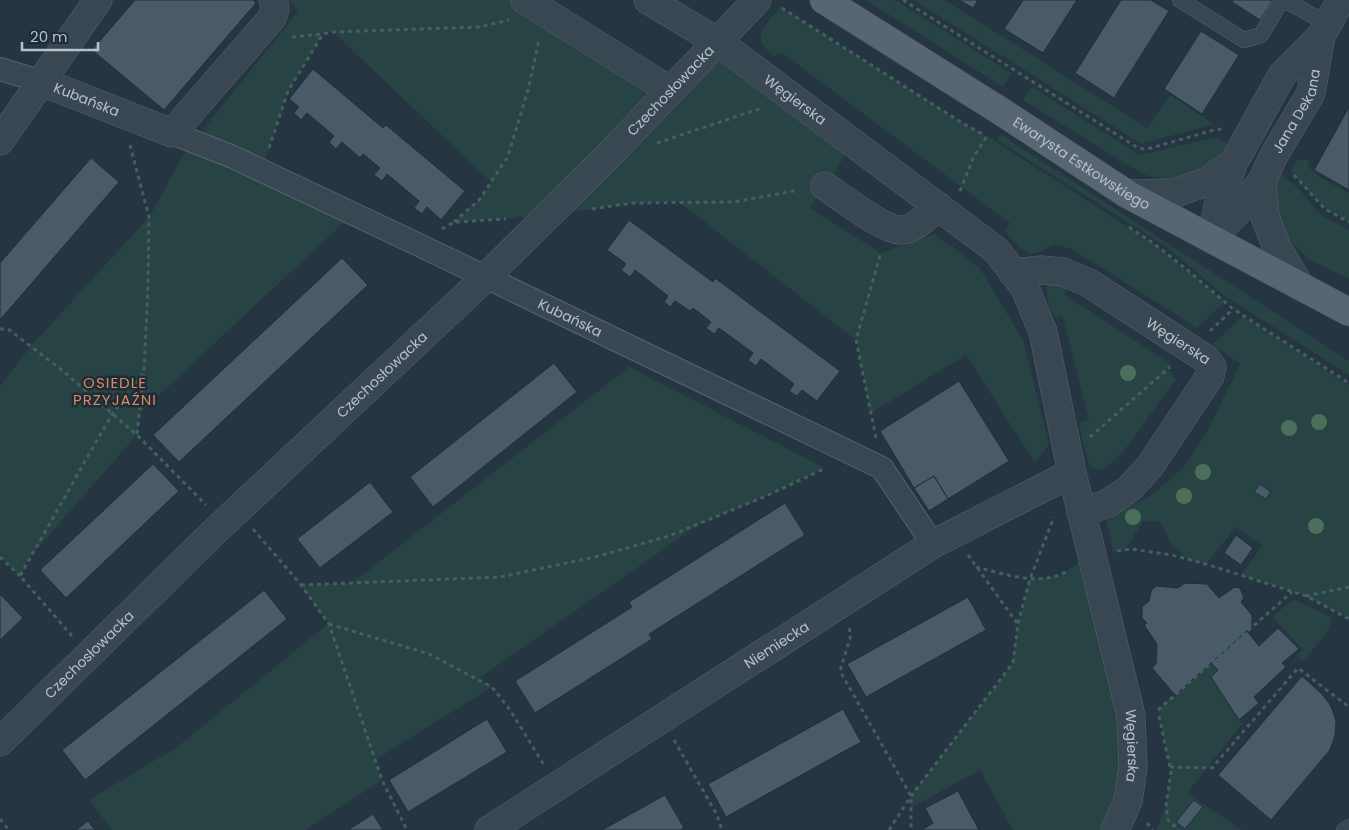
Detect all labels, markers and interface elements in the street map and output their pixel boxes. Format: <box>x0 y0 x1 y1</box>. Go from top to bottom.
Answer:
scale bar <box>22 20 99 52</box>
text: 20 m <box>30 26 68 47</box>
street label: Czechosłowacka <box>622 41 719 140</box>
street label: Jana Dekana <box>1267 67 1325 157</box>
street label: Węgierska <box>760 70 830 130</box>
street label: Kubańska <box>51 78 123 121</box>
street label: Ewarysta Estkowskiego <box>1009 112 1154 215</box>
street label: Kubańska <box>535 294 606 342</box>
street label: Węgierska <box>1142 313 1214 369</box>
street label: Czechosłowacka <box>332 327 432 422</box>
district label: OSIEDLE PRZYJAŹNI <box>73 372 157 410</box>
street label: Czechosłowacka <box>40 606 138 703</box>
street label: Niemiecka <box>740 616 813 673</box>
street label: Węgierska <box>1121 709 1143 784</box>

